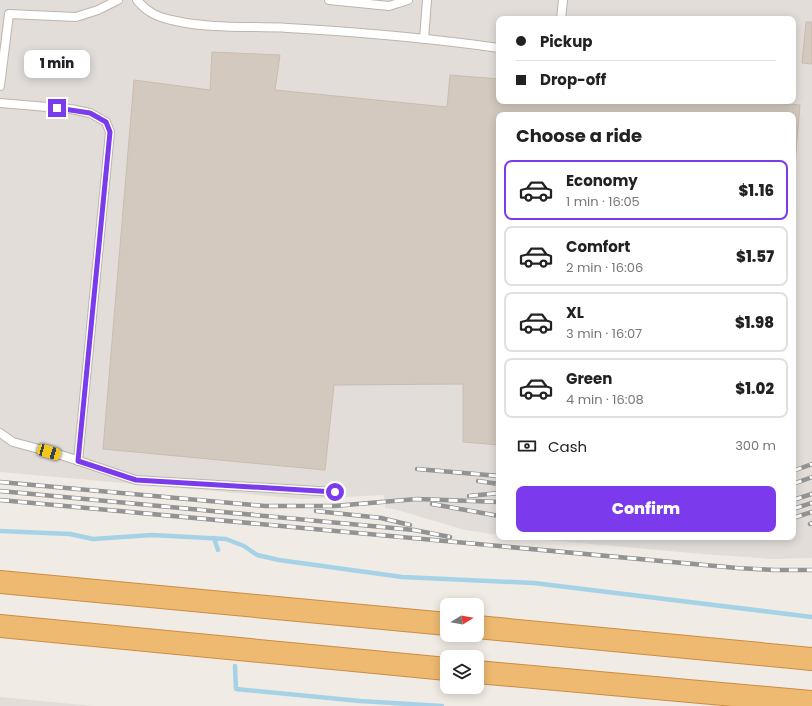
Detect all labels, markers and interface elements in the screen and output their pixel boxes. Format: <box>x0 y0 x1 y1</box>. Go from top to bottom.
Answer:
text: Pickup <box>540 31 592 52</box>
callout: 1 min <box>24 50 90 78</box>
text: 1 min <box>40 54 74 73</box>
text: Drop-off <box>540 69 606 90</box>
route end <box>48 99 66 117</box>
text: Choose a ride <box>516 123 642 148</box>
text: Economy <box>566 170 638 191</box>
icon: car <box>518 172 554 208</box>
text: $1.16 <box>738 180 774 201</box>
text: 1 min · 16:05 <box>566 192 640 211</box>
text: Comfort <box>566 236 630 257</box>
icon: car <box>518 238 554 274</box>
text: $1.57 <box>736 246 774 267</box>
text: 2 min · 16:06 <box>566 258 643 277</box>
text: XL <box>566 302 584 323</box>
icon: car <box>518 304 554 340</box>
text: $1.98 <box>735 312 774 333</box>
text: 3 min · 16:07 <box>566 324 642 343</box>
text: Green <box>566 368 612 389</box>
icon: car <box>518 370 554 406</box>
text: $1.02 <box>735 378 774 399</box>
text: 4 min · 16:08 <box>566 390 644 409</box>
icon: cash <box>516 435 538 457</box>
text: Cash <box>548 436 587 457</box>
text: 300 m <box>735 436 776 455</box>
car <box>36 443 62 461</box>
route start <box>326 483 344 501</box>
button: Confirm <box>516 486 776 532</box>
north arrow <box>440 598 484 642</box>
map controls <box>440 598 484 694</box>
button: layers <box>440 650 484 694</box>

